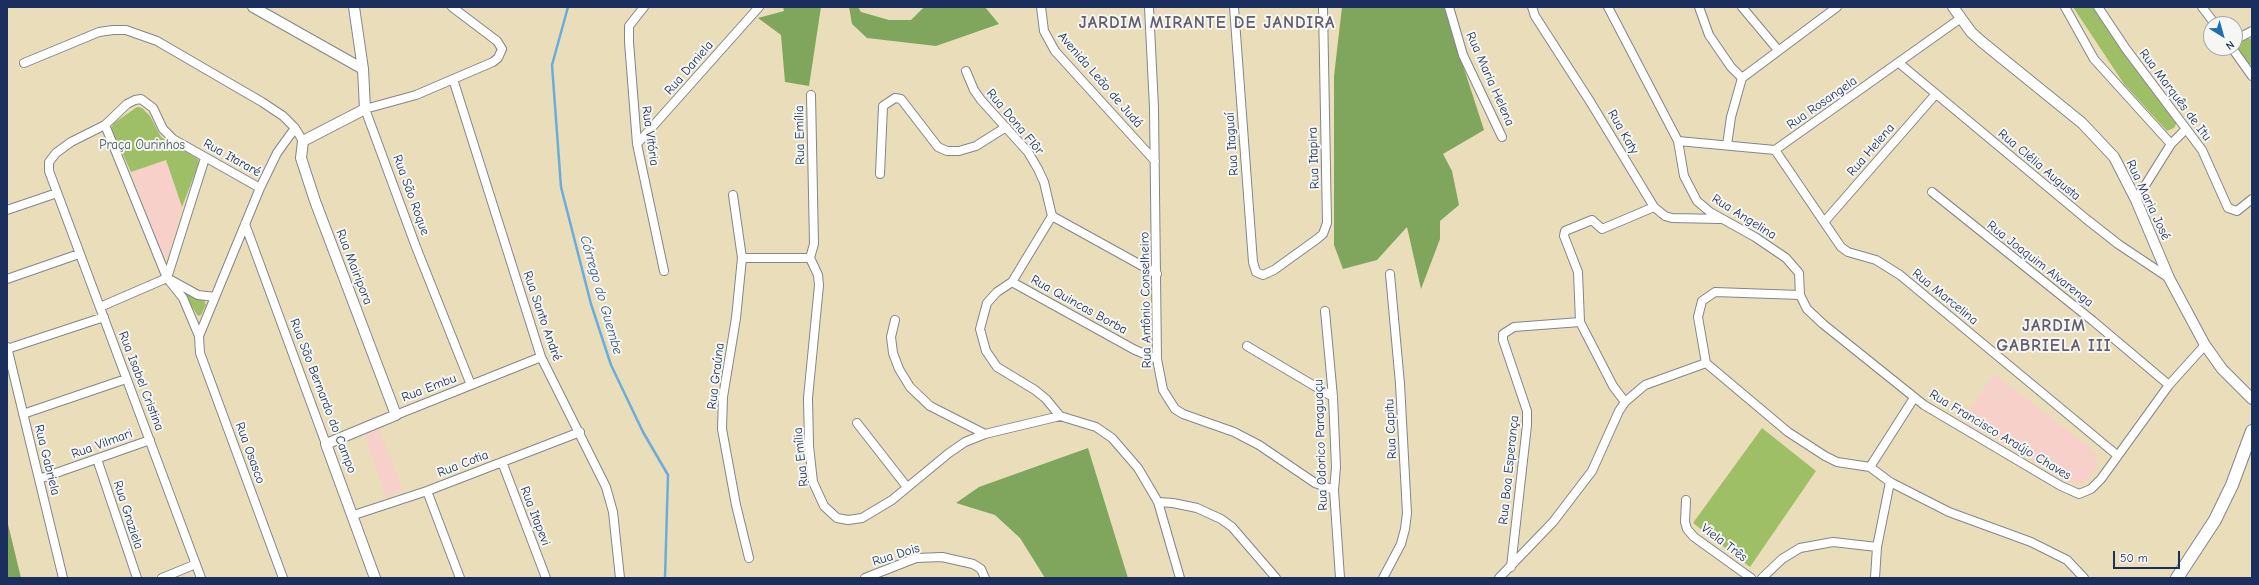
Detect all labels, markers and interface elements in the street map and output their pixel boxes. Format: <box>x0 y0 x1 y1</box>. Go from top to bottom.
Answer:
district label: JARDIM MIRANTE DE JANDIRA <box>1079 13 1335 33</box>
north arrow <box>2203 16 2243 56</box>
street label: Avenida Leão de Judá <box>1054 29 1146 131</box>
street label: Rua Maria Helena <box>1462 30 1518 128</box>
street label: Rua Daniela <box>661 38 717 98</box>
text: N <box>2223 38 2237 53</box>
street label: Rua Marquês de Itu <box>2135 46 2215 144</box>
street label: Rua Rosangela <box>1784 73 1860 133</box>
street label: Rua Dona Flôr <box>983 86 1047 158</box>
street label: Rua Vitória <box>638 105 662 167</box>
street label: Rua Emília <box>792 105 808 165</box>
street label: Rua Katy <box>1604 107 1642 157</box>
street label: Rua Itaguaí <box>1222 112 1242 176</box>
street label: Rua Helena <box>1844 121 1898 179</box>
street label: Rua Clélia Augusta <box>1995 126 2083 204</box>
street label: Rua Itapira <box>1305 127 1323 189</box>
street label: Rua Itararé <box>200 136 264 180</box>
park label: Praça Ourinhos <box>99 137 185 153</box>
street label: Rua São Roque <box>389 152 433 238</box>
street label: Rua Maria José <box>2123 157 2173 243</box>
street label: Rua Angelina <box>1709 191 1779 243</box>
street label: Rua Joaquim Alvarenga <box>1984 218 2096 310</box>
street label: Rua Mairipora <box>332 227 376 307</box>
street label: Rua Antônio Conselheiro <box>1137 231 1155 369</box>
water label: Córrego do Guembe <box>576 233 626 357</box>
street label: Rua Marcelina <box>1909 266 1981 328</box>
street label: Rua Santo André <box>519 269 565 363</box>
street label: Rua Quincas Borba <box>1028 272 1130 338</box>
street label: Rua São Bernardo do Campo <box>286 316 360 476</box>
district label: JARDIM GABRIELA III <box>1996 316 2112 356</box>
street label: Rua Isabel Cristina <box>115 329 167 433</box>
street label: Rua Graúna <box>704 342 728 410</box>
street label: Rua Embu <box>399 370 459 406</box>
street label: Rua Odorico Paraguaçu <box>1311 379 1331 511</box>
street label: Rua Francisco Araújo Chaves <box>1926 386 2074 484</box>
street label: Rua Capitu <box>1382 398 1400 460</box>
street label: Rua Boa Esperança <box>1496 415 1522 525</box>
street label: Rua Osasco <box>232 420 268 486</box>
street label: Rua Gabriela <box>31 423 63 497</box>
street label: Rua Vilmari <box>69 426 135 462</box>
street label: Rua Emília <box>790 427 812 487</box>
street label: Rua Cotia <box>435 447 491 481</box>
street label: Rua Graziela <box>110 479 146 551</box>
street label: Rua Itapevi <box>517 484 553 548</box>
street label: Viela Três <box>1698 521 1750 565</box>
street label: Rua Dois <box>870 540 922 570</box>
scale bar <box>2115 543 2182 569</box>
text: 50 m <box>2120 551 2148 565</box>

